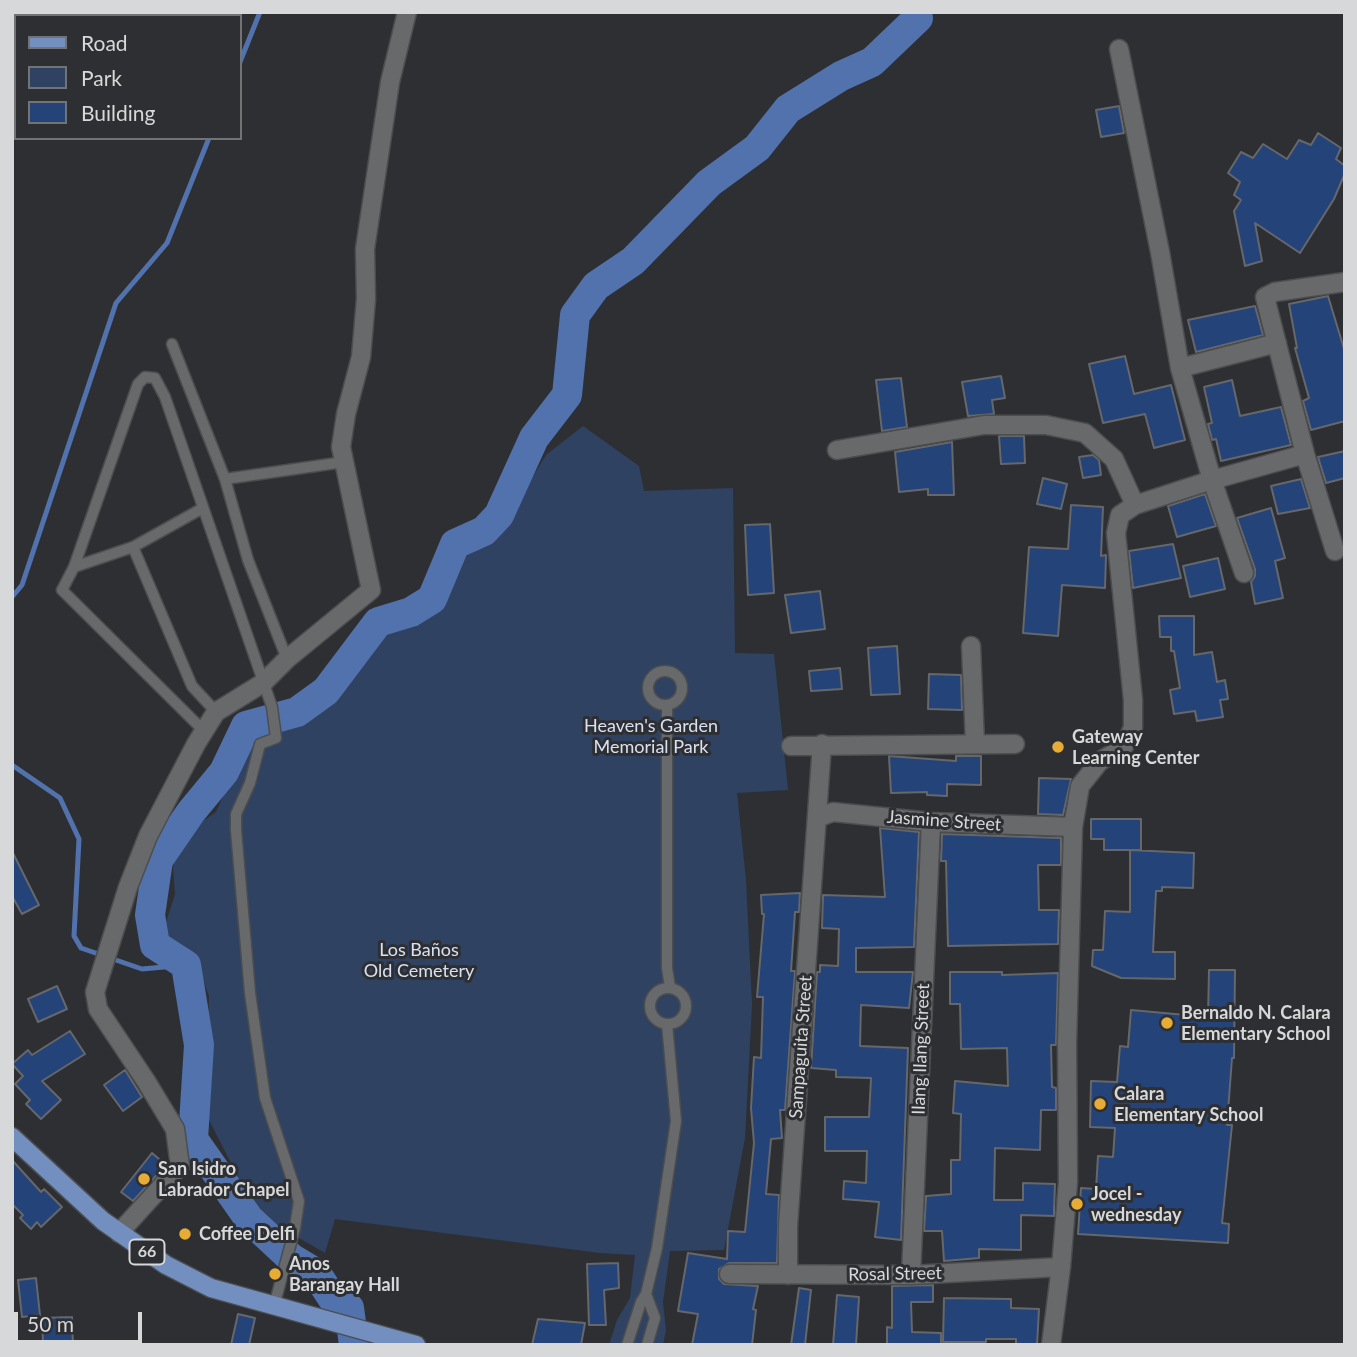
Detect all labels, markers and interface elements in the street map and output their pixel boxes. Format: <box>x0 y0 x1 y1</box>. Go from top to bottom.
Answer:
legend <box>14 14 242 140</box>
text: Road <box>81 30 128 55</box>
text: Park <box>81 65 122 90</box>
text: Building <box>81 100 156 125</box>
park label: Heaven's Garden Memorial Park <box>584 715 718 758</box>
place label: Gateway Learning Center <box>1072 726 1199 768</box>
marker: Gateway Learning Center <box>1050 739 1066 755</box>
street label: Jasmine Street <box>886 806 1002 836</box>
park label: Los Baños Old Cemetery <box>364 939 474 982</box>
street label: Sampaguita Street <box>785 975 817 1119</box>
street label: Ilang Ilang Street <box>908 983 934 1115</box>
place label: Bernaldo N. Calara Elementary School <box>1181 1002 1331 1044</box>
marker: Bernaldo N. Calara Elementary School <box>1159 1015 1175 1031</box>
place label: Calara Elementary School <box>1114 1083 1263 1126</box>
marker: Calara Elementary School <box>1092 1096 1108 1112</box>
place label: San Isidro Labrador Chapel <box>158 1158 290 1200</box>
marker: San Isidro Labrador Chapel <box>136 1171 152 1187</box>
place label: Jocel - wednesday <box>1091 1183 1181 1226</box>
marker: Jocel - wednesday <box>1069 1196 1085 1212</box>
place label: Coffee Delfi <box>199 1223 295 1245</box>
marker: Coffee Delfi <box>177 1226 193 1242</box>
road number: 66 <box>130 1240 164 1264</box>
place label: Anos Barangay Hall <box>289 1253 400 1296</box>
street label: Rosal Street <box>848 1262 942 1286</box>
marker: Anos Barangay Hall <box>267 1266 283 1282</box>
scale bar <box>18 1298 145 1342</box>
text: 50 m <box>27 1311 74 1336</box>

